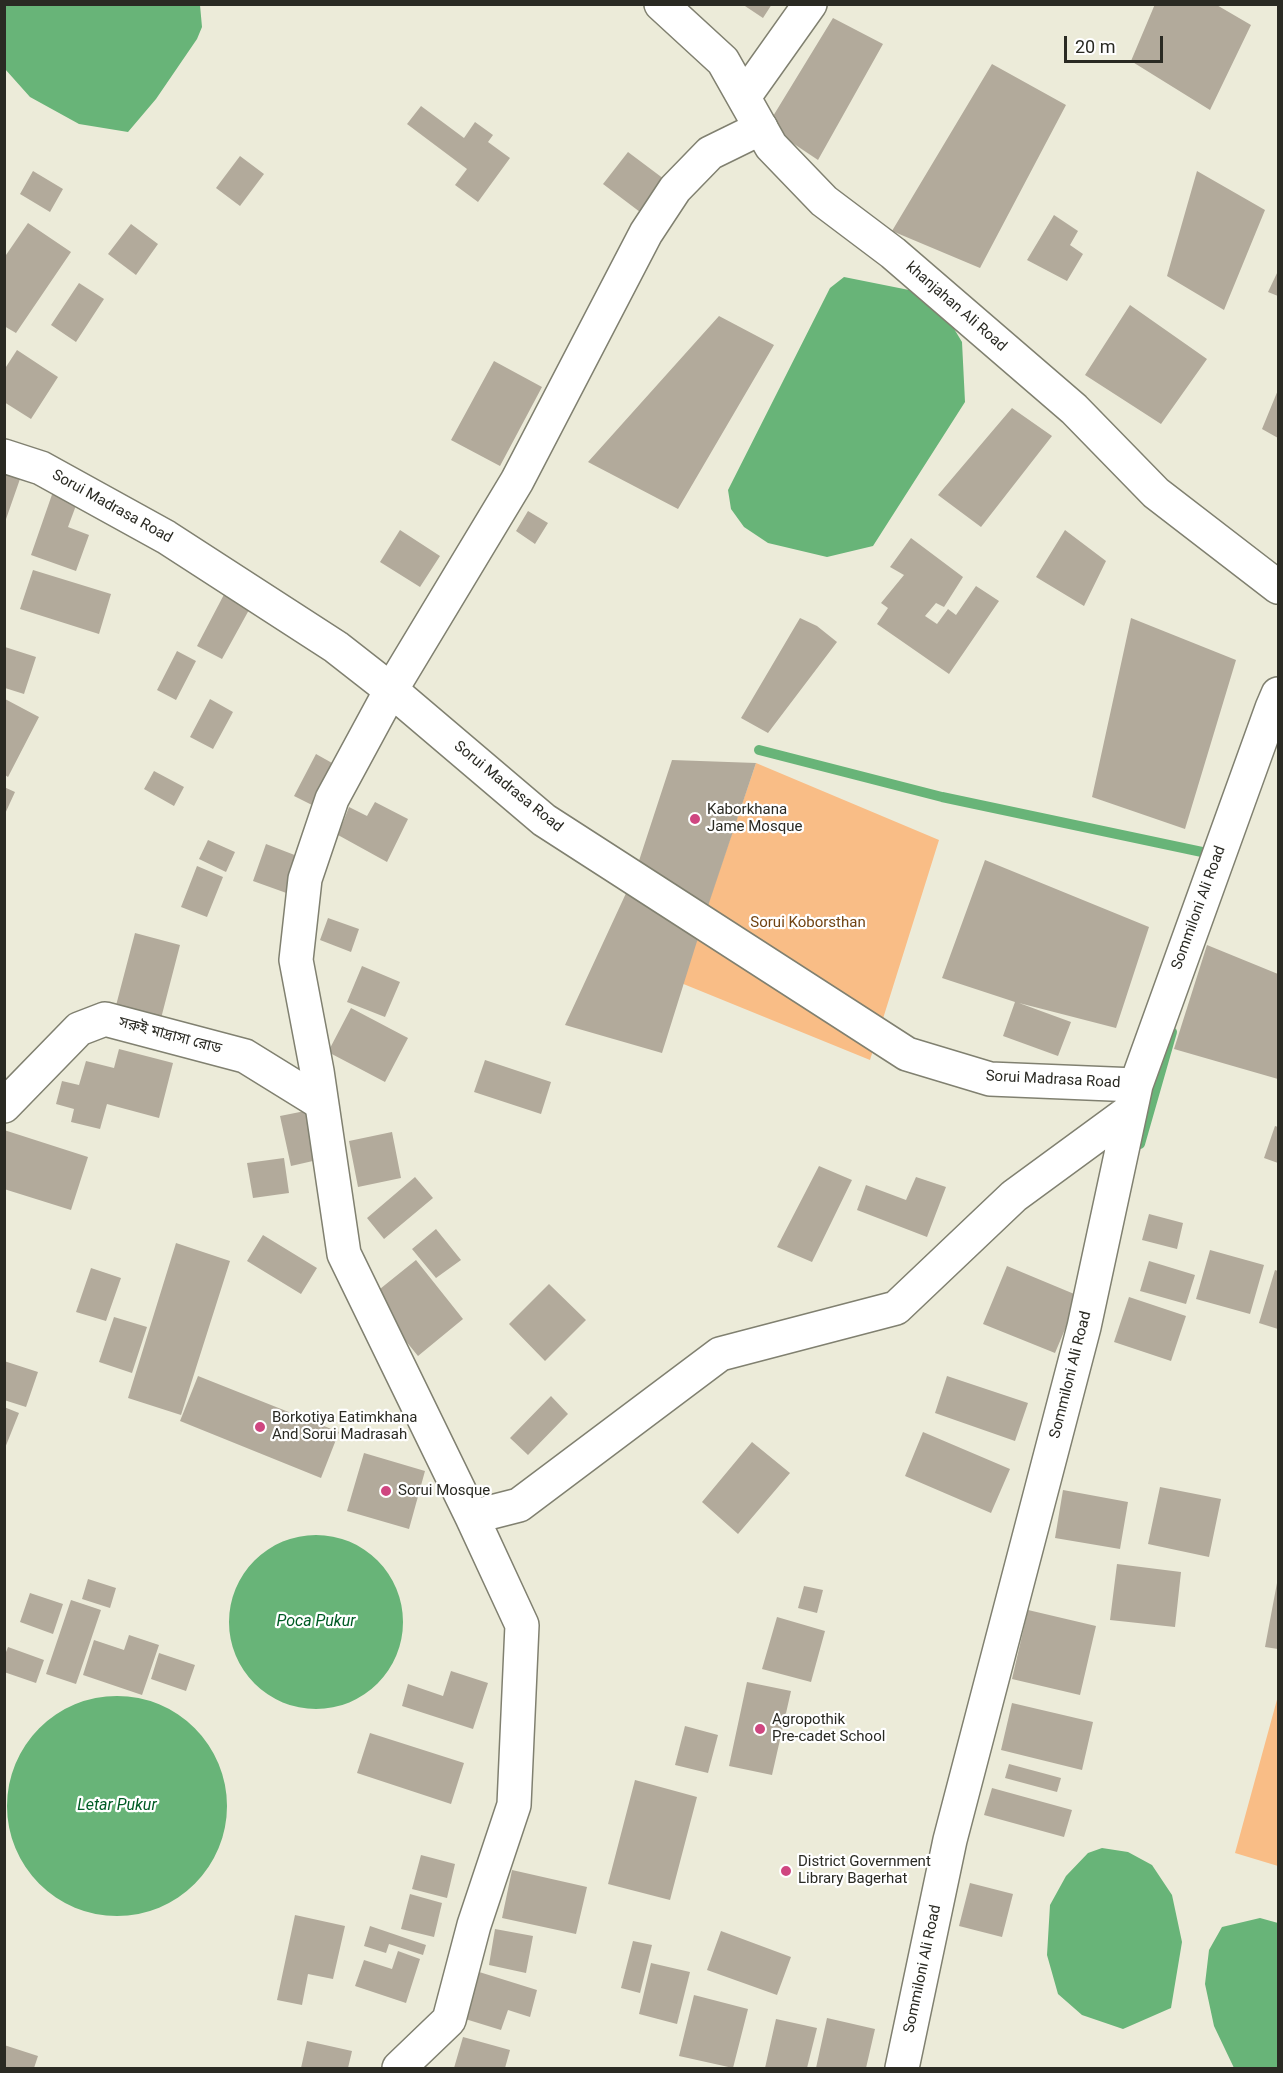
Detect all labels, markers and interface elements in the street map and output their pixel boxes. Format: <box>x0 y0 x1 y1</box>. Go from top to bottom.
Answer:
scale bar <box>1067 24 1166 62</box>
text: 20 m <box>1075 36 1115 57</box>
street label: khanjahan Ali Road <box>902 258 1010 356</box>
street label: Sorui Madrasa Road <box>49 466 175 548</box>
street label: Sorui Madrasa Road <box>450 738 566 836</box>
place label: Kaborkhana Jame Mosque <box>707 801 802 836</box>
marker: Kaborkhana Jame Mosque <box>688 812 702 826</box>
street label: Sommiloni Ali Road <box>1168 844 1230 972</box>
park label: Sorui Koborsthan <box>750 914 866 932</box>
street label: সরুই মাদ্রাসা রোড <box>117 1014 223 1058</box>
street label: Sorui Madrasa Road <box>985 1067 1121 1093</box>
street label: Sommiloni Ali Road <box>1046 1310 1096 1440</box>
place label: Borkotiya Eatimkhana And Sorui Madrasah <box>272 1409 417 1444</box>
marker: Borkotiya Eatimkhana And Sorui Madrasah <box>253 1420 267 1434</box>
place label: Sorui Mosque <box>398 1482 490 1500</box>
marker: Sorui Mosque <box>379 1484 393 1498</box>
water label: Poca Pukur <box>276 1612 356 1632</box>
place label: Agropothik Pre-cadet School <box>772 1711 885 1746</box>
marker: Agropothik Pre-cadet School <box>753 1722 767 1736</box>
water label: Letar Pukur <box>77 1796 157 1816</box>
place label: District Government Library Bagerhat <box>798 1853 931 1888</box>
marker: District Government Library Bagerhat <box>779 1864 793 1878</box>
street label: Sommiloni Ali Road <box>901 1903 945 2035</box>

